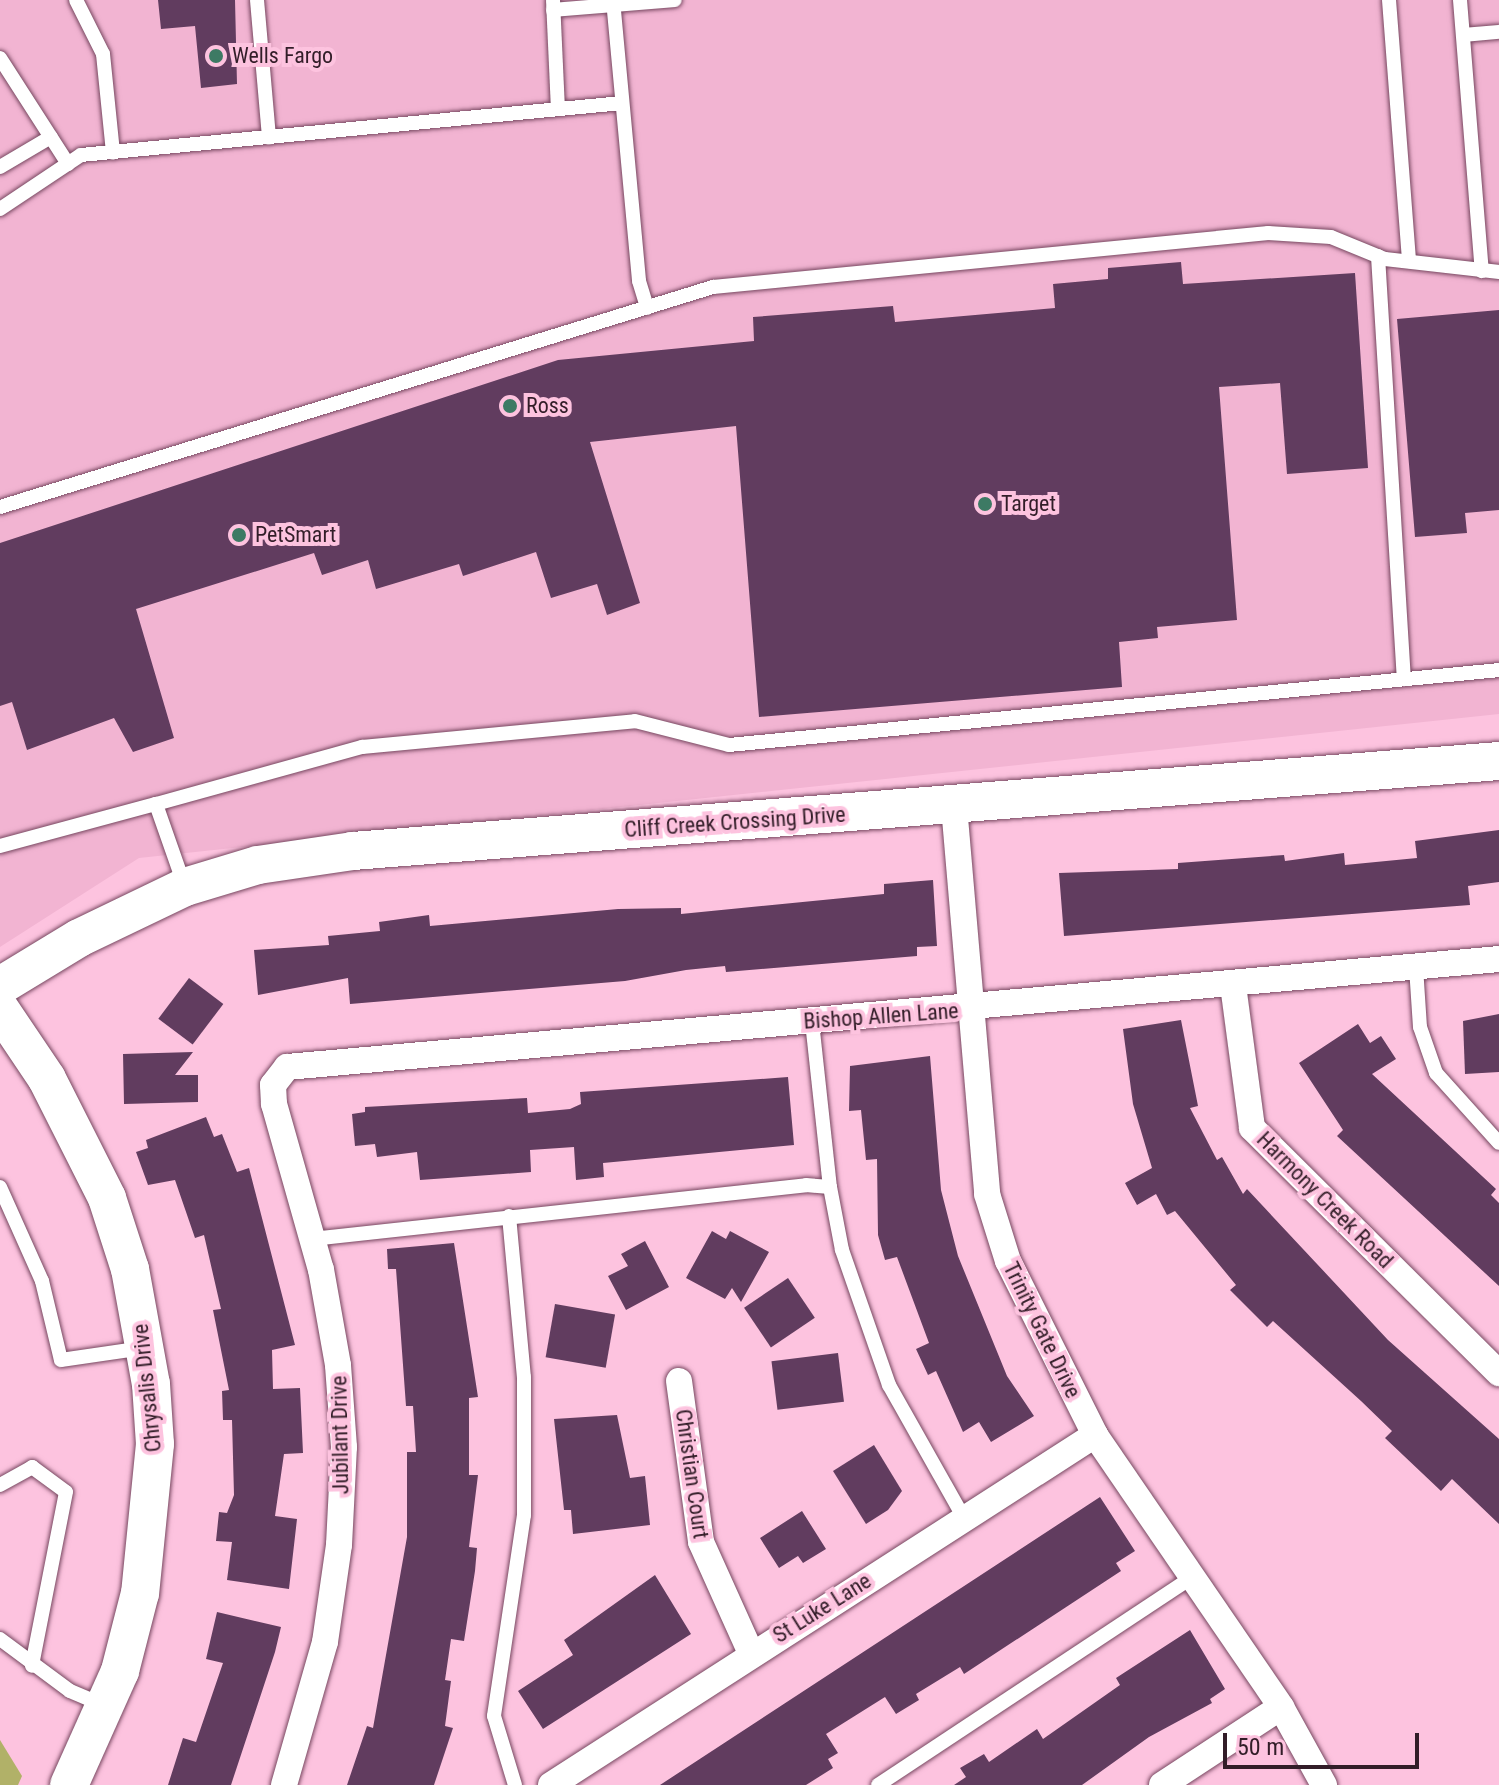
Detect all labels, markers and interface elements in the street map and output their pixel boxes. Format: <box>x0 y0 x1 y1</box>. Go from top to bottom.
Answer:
place label: Wells Fargo <box>232 43 333 69</box>
marker: Wells Fargo <box>207 47 225 65</box>
place label: Ross <box>526 393 569 419</box>
marker: Ross <box>501 397 519 415</box>
place label: Target <box>1001 491 1056 517</box>
marker: Target <box>976 495 994 513</box>
place label: PetSmart <box>255 522 336 548</box>
marker: PetSmart <box>230 526 248 544</box>
street label: Cliff Creek Crossing Drive <box>624 801 846 843</box>
street label: Bishop Allen Lane <box>803 997 959 1035</box>
street label: Harmony Creek Road <box>1251 1126 1399 1274</box>
street label: Trinity Gate Drive <box>998 1258 1086 1402</box>
street label: Chrysalis Drive <box>127 1323 167 1453</box>
street label: Jubilant Drive <box>326 1375 354 1495</box>
street label: Christian Court <box>670 1408 714 1540</box>
street label: St Luke Lane <box>768 1567 876 1649</box>
scale bar <box>1227 1717 1423 1767</box>
text: 50 m <box>1237 1733 1284 1761</box>

